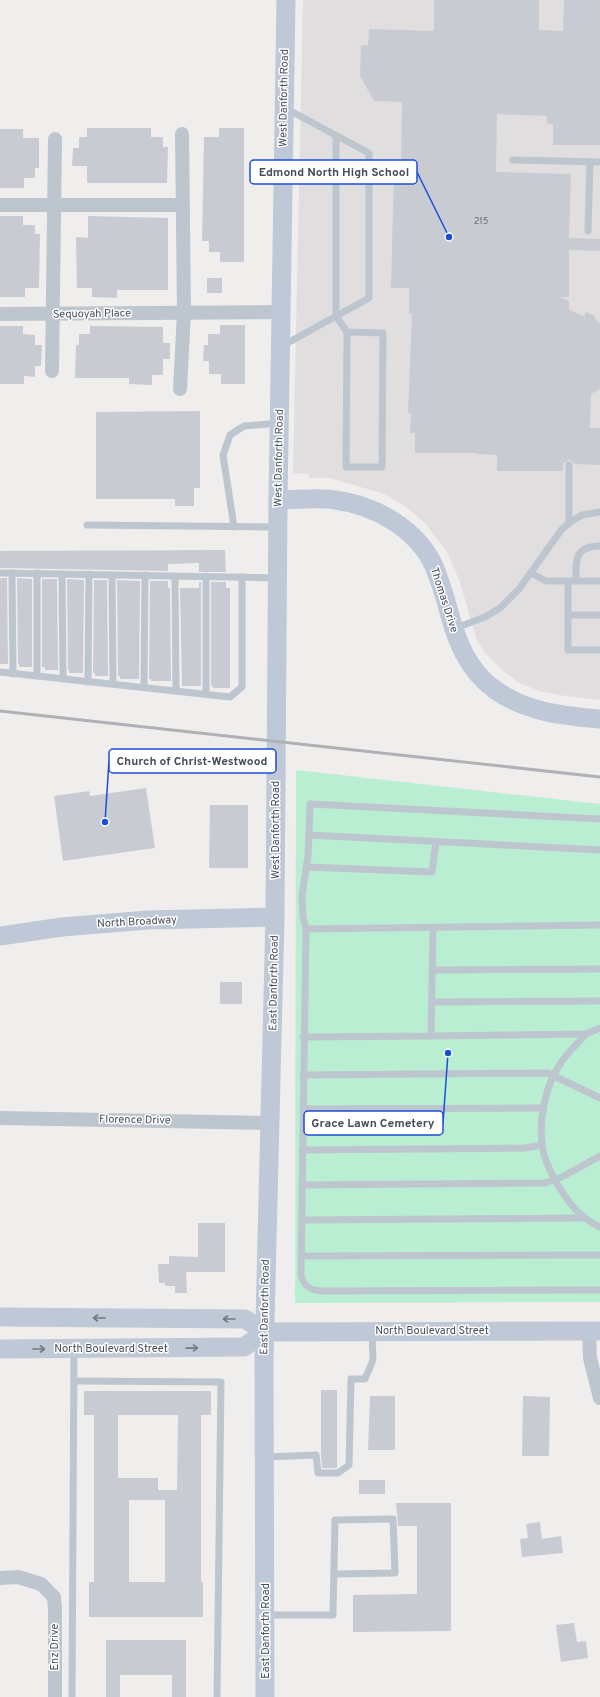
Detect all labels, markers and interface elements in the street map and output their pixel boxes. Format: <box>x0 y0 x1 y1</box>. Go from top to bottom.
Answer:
street label: West Danforth Road <box>276 49 292 147</box>
callout: Edmond North High School <box>250 160 417 184</box>
text: Edmond North High School <box>259 165 409 181</box>
house number: 215 <box>474 216 488 227</box>
street label: Sequoyah Place <box>53 306 131 322</box>
street label: West Danforth Road <box>271 409 287 507</box>
street label: Thomas Drive <box>427 566 461 634</box>
callout: Church of Christ-Westwood <box>109 749 276 773</box>
text: Church of Christ-Westwood <box>116 754 268 770</box>
street label: West Danforth Road <box>269 781 283 879</box>
street label: North Broadway <box>97 913 178 931</box>
street label: East Danforth Road <box>266 935 282 1031</box>
callout: Grace Lawn Cemetery <box>304 1111 443 1135</box>
street label: Florence Drive <box>99 1112 171 1128</box>
text: Grace Lawn Cemetery <box>311 1116 435 1132</box>
street label: East Danforth Road <box>257 1259 273 1355</box>
one-way arrow <box>93 1314 106 1322</box>
one-way arrow <box>223 1315 236 1323</box>
street label: North Boulevard Street <box>375 1324 489 1338</box>
street label: North Boulevard Street <box>54 1342 168 1356</box>
one-way arrow <box>185 1344 198 1352</box>
one-way arrow <box>32 1345 45 1353</box>
street label: East Danforth Road <box>259 1583 273 1679</box>
street label: Enz Drive <box>48 1623 62 1670</box>

